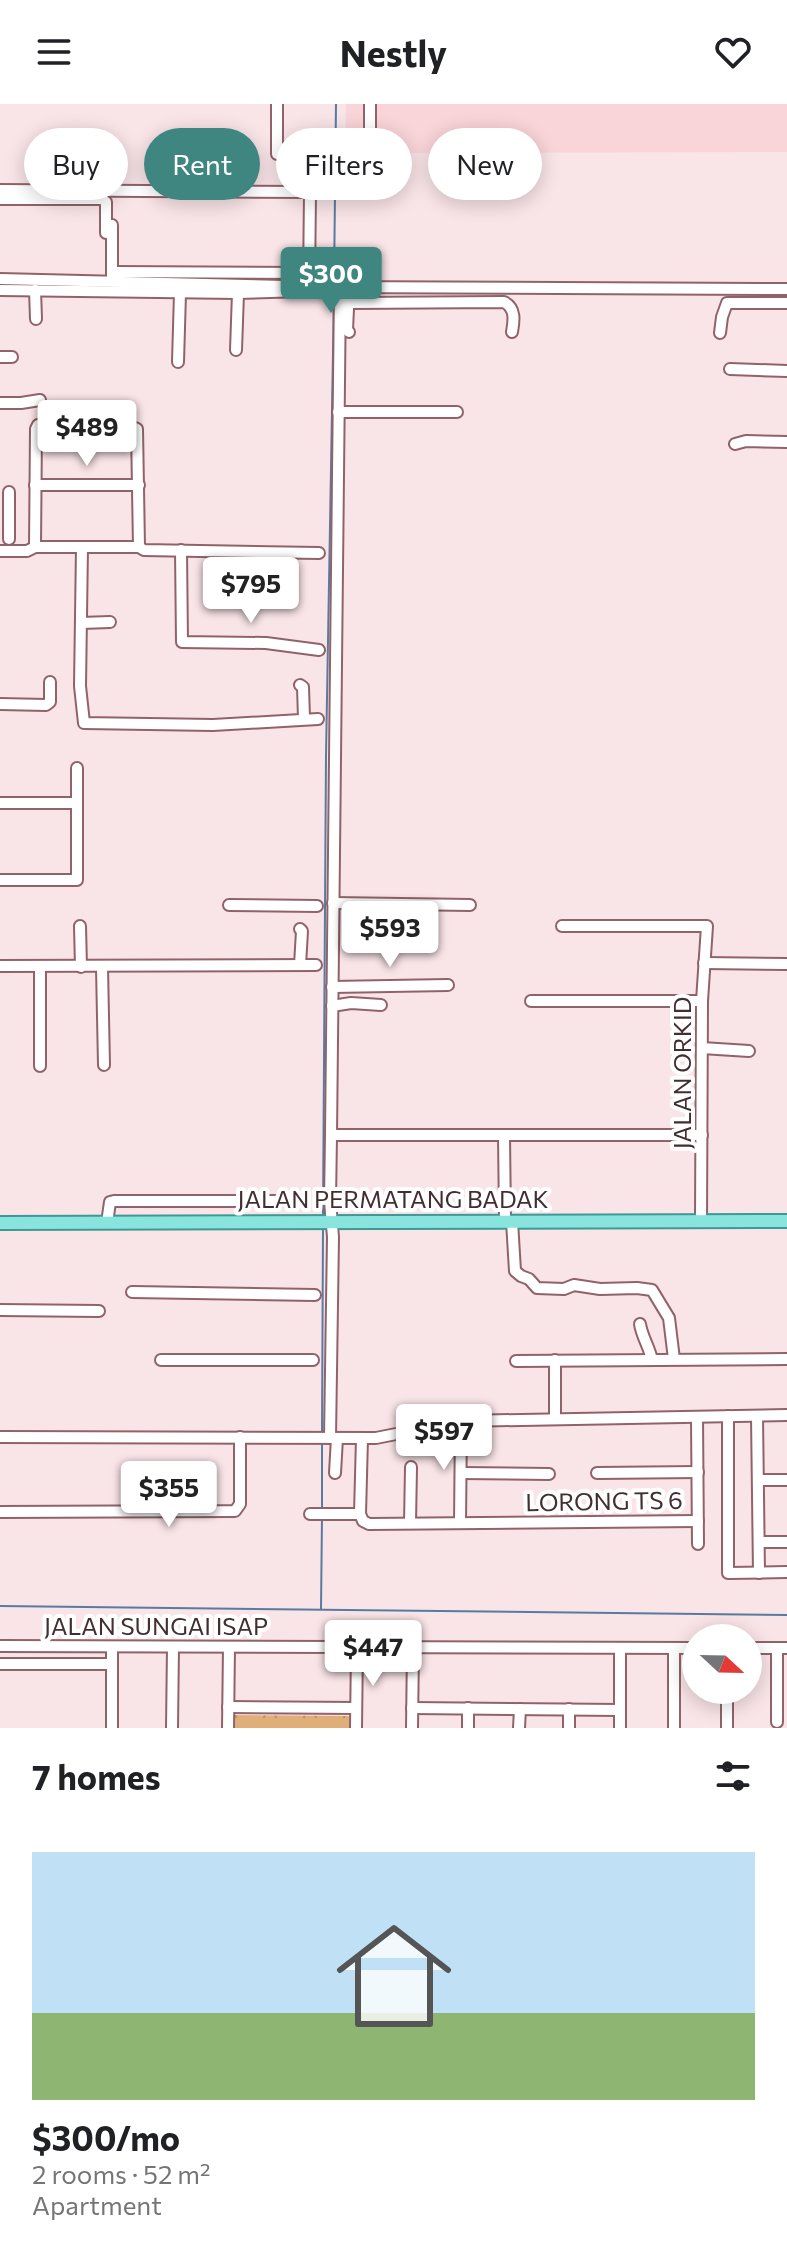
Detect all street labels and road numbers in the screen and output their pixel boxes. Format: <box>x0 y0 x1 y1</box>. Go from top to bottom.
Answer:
street label: JALAN ORKID <box>667 997 696 1149</box>
street label: JALAN PERMATANG BADAK <box>237 1184 549 1213</box>
street label: LORONG TS 6 <box>525 1485 683 1516</box>
street label: JALAN SUNGAI ISAP <box>44 1611 268 1640</box>

